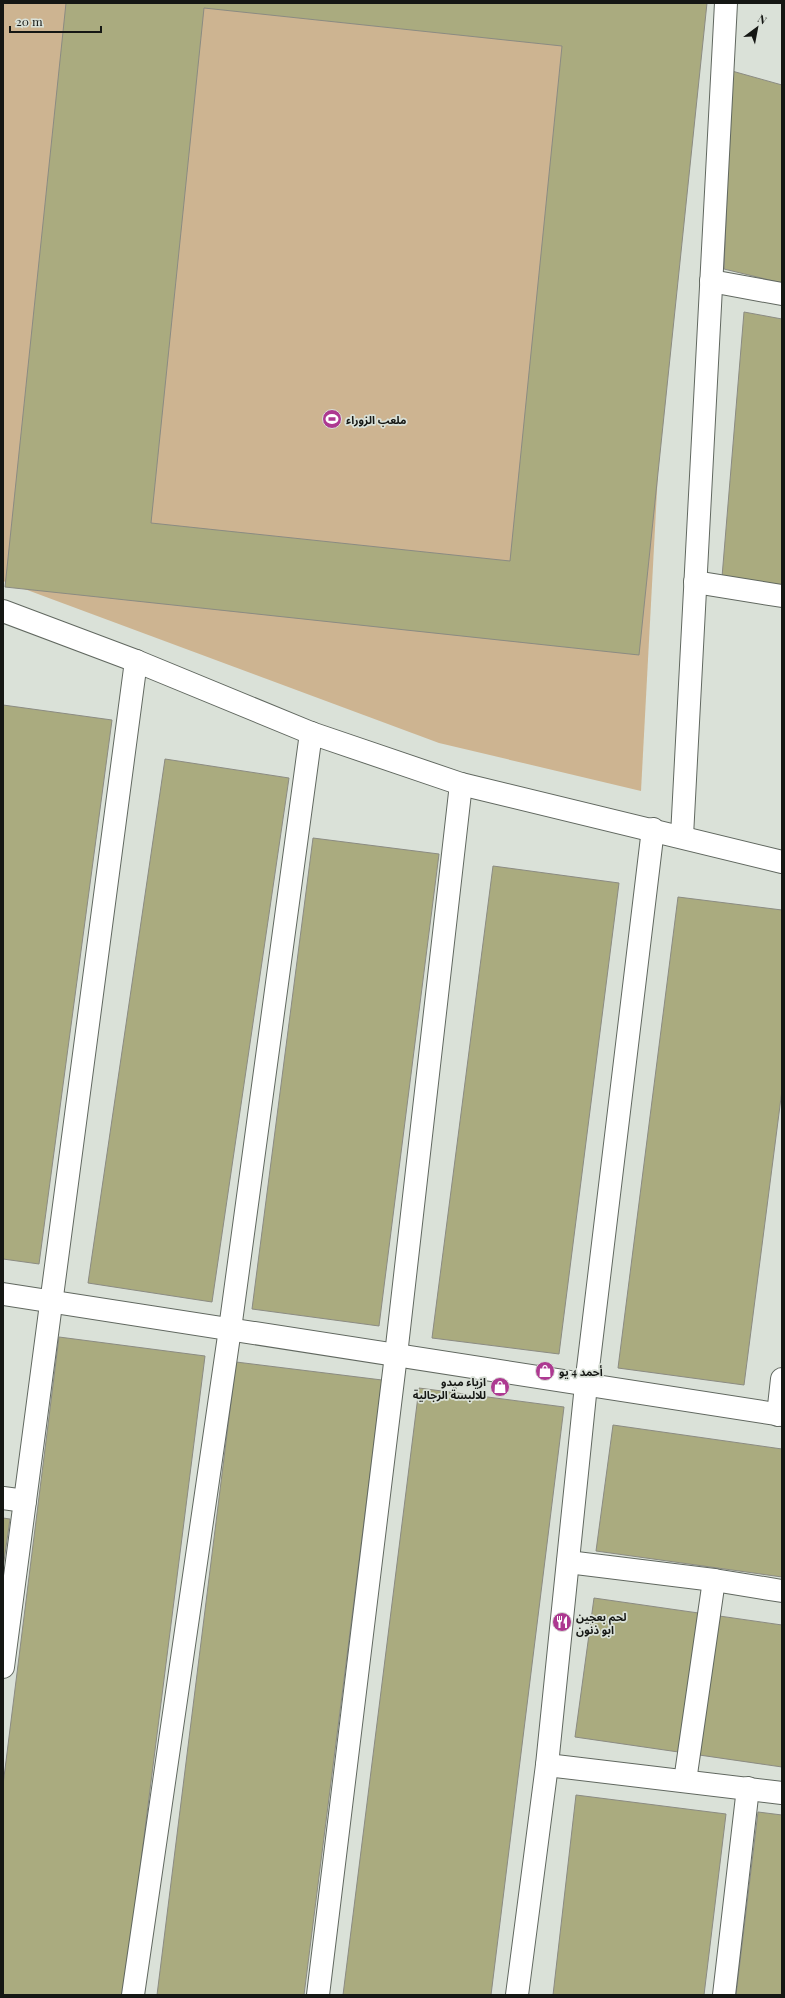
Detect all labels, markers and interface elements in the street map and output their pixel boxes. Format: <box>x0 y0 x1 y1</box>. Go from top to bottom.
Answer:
scale bar <box>10 8 101 34</box>
north arrow <box>737 8 777 48</box>
text: N <box>755 11 770 28</box>
text: 20 m <box>16 13 43 29</box>
sports icon: ملعب الزوراء <box>321 408 343 430</box>
place label: ملعب الزوراء <box>346 412 406 427</box>
shop icon: أحمد 4 يو <box>534 1360 556 1382</box>
place label: أحمد 4 يو <box>559 1364 603 1379</box>
place label: ازياء ميدو للالبسة الرجالية <box>413 1374 486 1402</box>
shop icon: ازياء ميدو للالبسة الرجالية <box>489 1376 511 1398</box>
place label: لحم بعجين ابو ذنون <box>576 1609 626 1637</box>
restaurant icon: لحم بعجين ابو ذنون <box>551 1611 573 1633</box>

